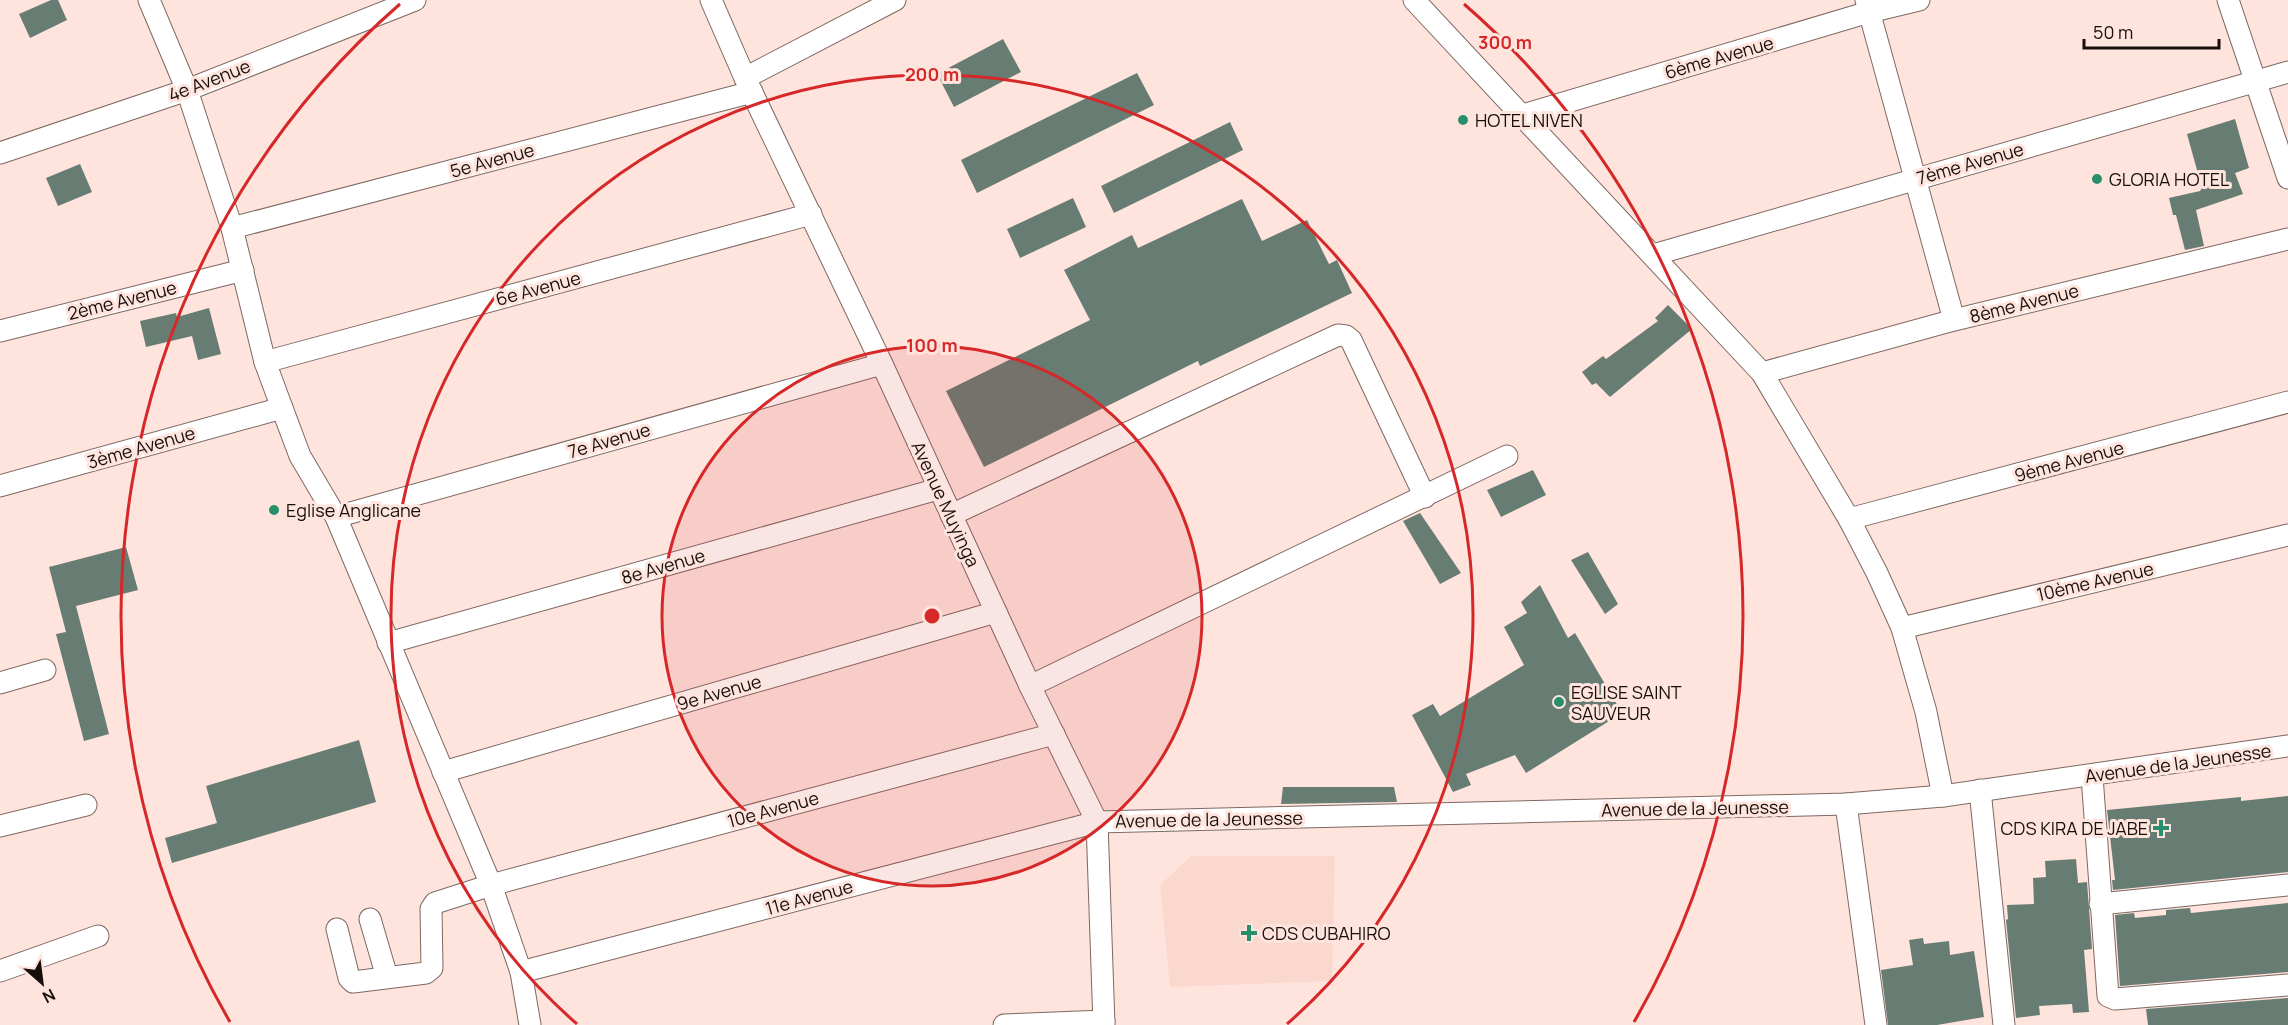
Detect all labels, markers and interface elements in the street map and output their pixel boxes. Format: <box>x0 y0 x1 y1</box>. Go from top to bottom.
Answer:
scale bar <box>2084 12 2219 50</box>
text: 50 m <box>2093 20 2133 44</box>
text: 300 m <box>1478 30 1532 54</box>
street label: 6ème Avenue <box>1662 30 1776 84</box>
street label: 4e Avenue <box>164 53 254 107</box>
text: 200 m <box>905 62 959 86</box>
place label: HOTEL NIVEN <box>1475 108 1583 132</box>
marker: HOTEL NIVEN <box>1456 113 1470 127</box>
street label: 7ème Avenue <box>1914 136 2026 190</box>
street label: 5e Avenue <box>447 137 537 183</box>
place label: GLORIA HOTEL <box>2109 167 2229 191</box>
marker: GLORIA HOTEL <box>2090 172 2104 186</box>
street label: 6e Avenue <box>493 265 583 311</box>
street label: 2ème Avenue <box>65 275 179 325</box>
street label: 8ème Avenue <box>1967 278 2081 328</box>
text: 100 m <box>906 333 958 357</box>
street label: 7e Avenue <box>565 417 653 463</box>
street label: 3ème Avenue <box>84 420 198 474</box>
street label: 9ème Avenue <box>2012 435 2126 487</box>
street label: Avenue Muyinga <box>906 437 986 571</box>
place label: Eglise Anglicane <box>286 498 421 522</box>
marker: Eglise Anglicane <box>267 503 281 517</box>
street label: 8e Avenue <box>618 543 708 589</box>
street label: 10ème Avenue <box>2034 556 2156 606</box>
centre of rings <box>922 606 942 626</box>
street label: 9e Avenue <box>674 668 764 716</box>
place label: EGLISE SAINT SAUVEUR <box>1571 680 1682 725</box>
marker: EGLISE SAINT SAUVEUR <box>1552 695 1566 709</box>
street label: Avenue de la Jeunesse <box>2083 738 2273 788</box>
street label: 10e Avenue <box>725 785 821 833</box>
street label: Avenue de la Jeunesse <box>1601 794 1789 822</box>
street label: Avenue de la Jeunesse <box>1115 805 1303 833</box>
place label: CDS KIRA DE JABE <box>2000 816 2148 840</box>
marker: CDS KIRA DE JABE <box>2152 819 2170 837</box>
street label: 11e Avenue <box>763 874 855 920</box>
place label: CDS CUBAHIRO <box>1262 921 1391 945</box>
marker: CDS CUBAHIRO <box>1240 924 1258 942</box>
north arrow <box>12 953 72 1013</box>
text: N <box>39 984 59 1009</box>

